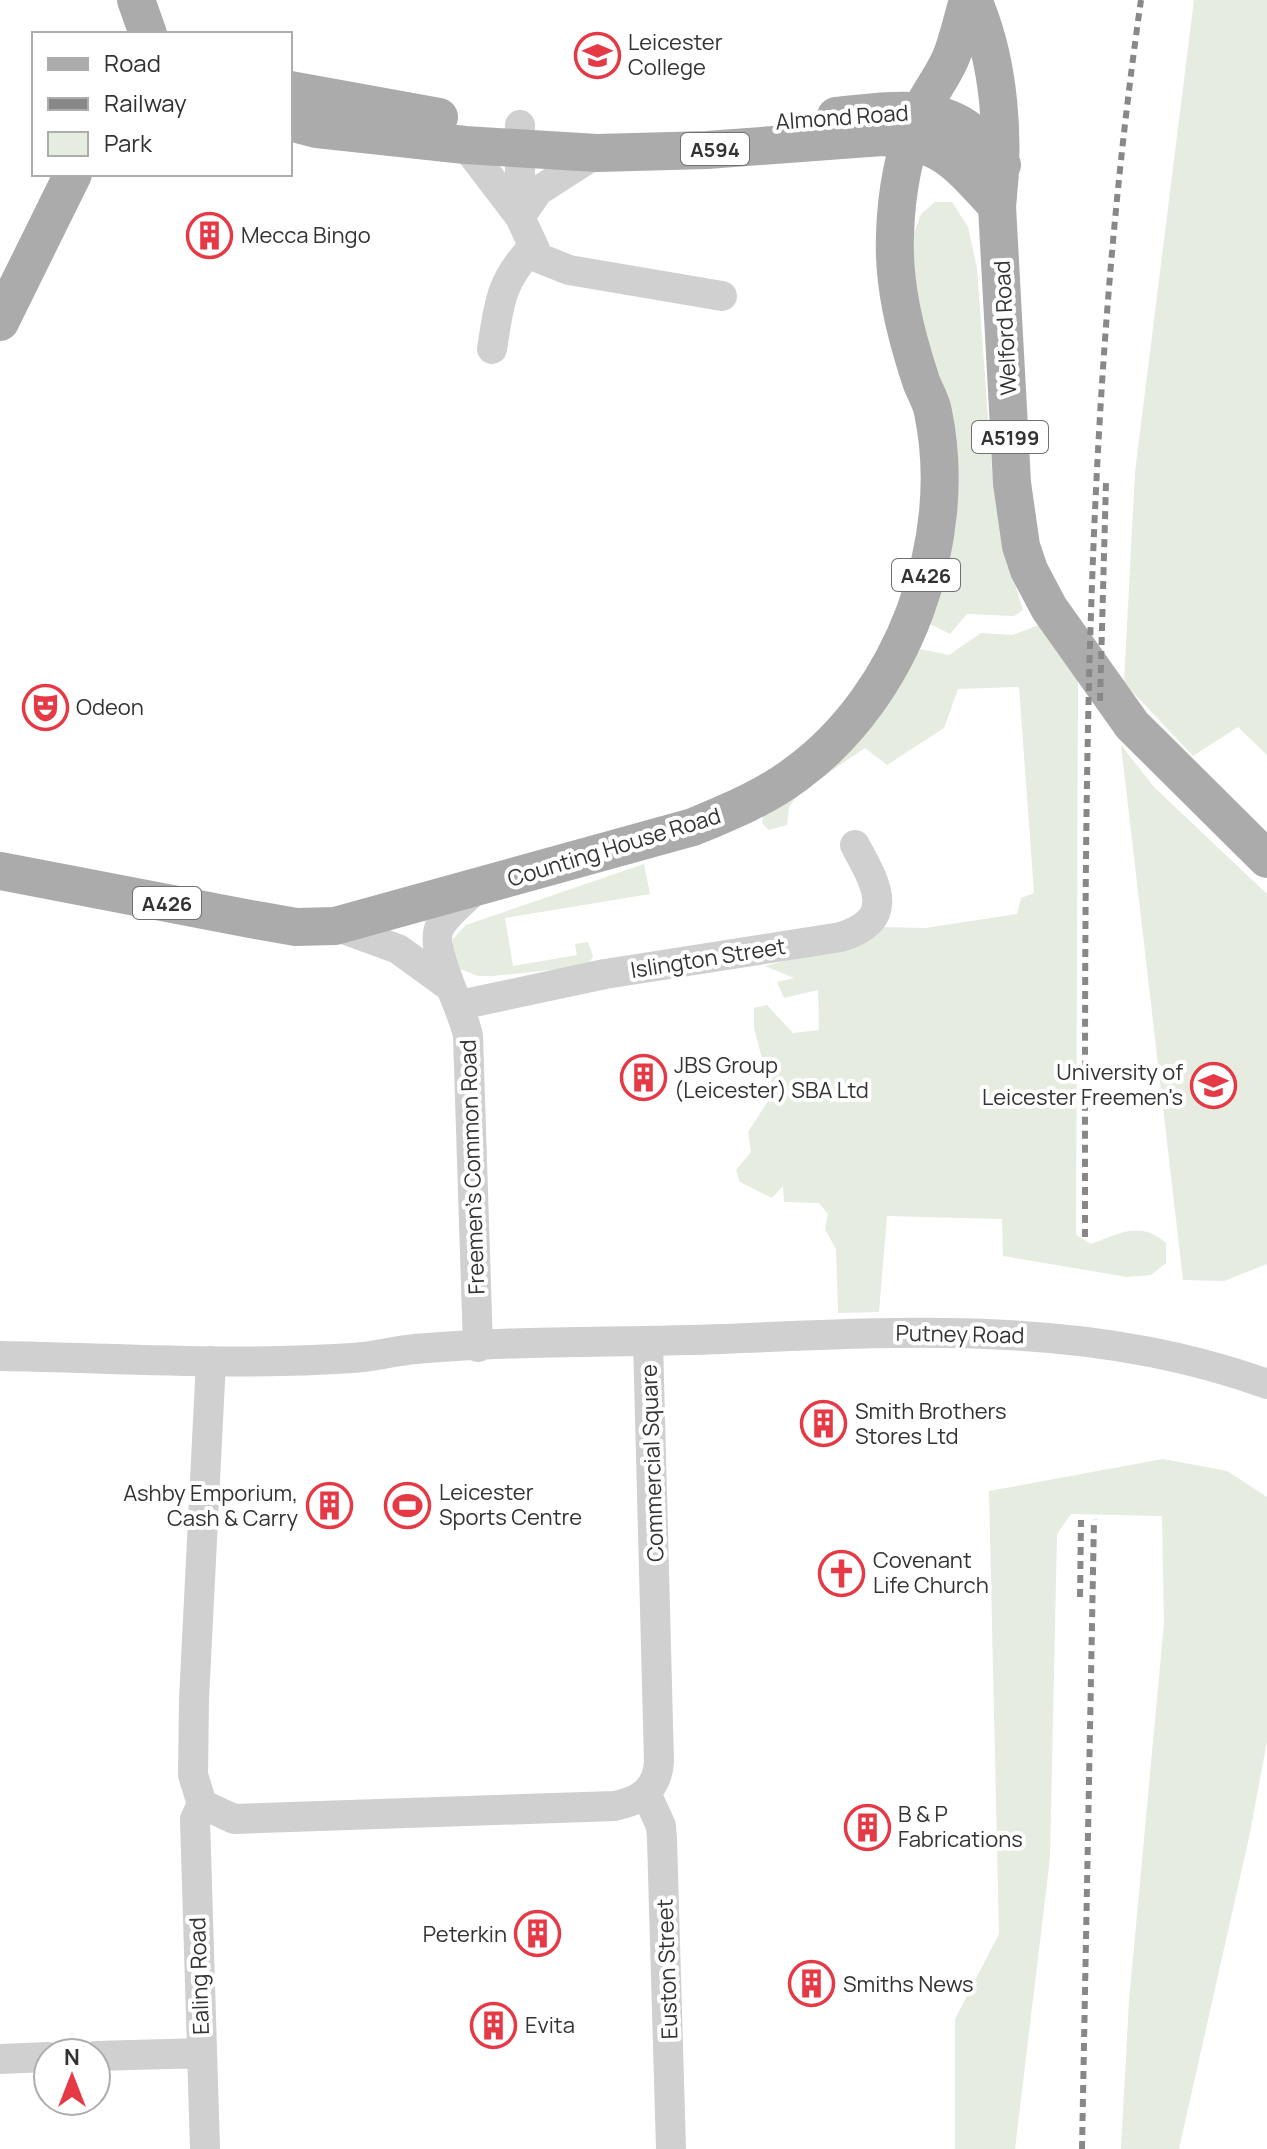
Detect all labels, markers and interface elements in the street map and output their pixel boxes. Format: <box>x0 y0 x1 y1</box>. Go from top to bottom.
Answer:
place label: Leicester College <box>628 27 723 82</box>
school or university icon: Leicester College <box>573 31 621 79</box>
legend <box>32 32 292 176</box>
text: Road <box>104 46 161 79</box>
text: Railway <box>104 86 187 119</box>
street label: Almond Road <box>774 97 910 137</box>
text: Park <box>104 126 153 159</box>
road number: A594 <box>681 133 749 165</box>
building icon: Mecca Bingo <box>186 211 234 259</box>
place label: Mecca Bingo <box>241 220 371 250</box>
street label: Welford Road <box>986 260 1024 396</box>
road number: A5199 <box>972 421 1048 453</box>
road number: A426 <box>892 559 960 591</box>
theatre icon: Odeon <box>21 683 69 731</box>
place label: Odeon <box>76 692 144 722</box>
street label: Counting House Road <box>504 800 724 894</box>
road number: A426 <box>133 887 201 919</box>
street label: Islington Street <box>628 931 788 985</box>
street label: Freemen's Common Road <box>453 1039 491 1295</box>
place label: JBS Group (Leicester) SBA Ltd <box>674 1050 869 1105</box>
building icon: JBS Group (Leicester) SBA Ltd <box>619 1054 667 1102</box>
place label: University of Leicester Freemen's <box>982 1057 1183 1112</box>
school or university icon: University of Leicester Freemen's <box>1190 1061 1238 1109</box>
street label: Putney Road <box>895 1318 1025 1350</box>
street label: Commercial Square <box>634 1364 670 1562</box>
place label: Smith Brothers Stores Ltd <box>855 1396 1007 1451</box>
building icon: Smith Brothers Stores Ltd <box>800 1400 848 1448</box>
place label: Leicester Sports Centre <box>439 1477 582 1532</box>
place label: Ashby Emporium, Cash & Carry <box>123 1478 298 1533</box>
sports icon: Leicester Sports Centre <box>384 1481 432 1529</box>
building icon: Ashby Emporium, Cash & Carry <box>305 1482 353 1530</box>
place label: Covenant Life Church <box>873 1545 989 1600</box>
church icon: Covenant Life Church <box>818 1549 866 1597</box>
place label: B & P Fabrications <box>898 1799 1023 1854</box>
building icon: B & P Fabrications <box>843 1803 891 1851</box>
street label: Euston Street <box>650 1898 684 2040</box>
building icon: Peterkin <box>514 1910 562 1958</box>
street label: Ealing Road <box>182 1917 216 2035</box>
place label: Peterkin <box>423 1919 507 1949</box>
building icon: Smiths News <box>788 1960 836 2008</box>
place label: Smiths News <box>843 1969 974 1999</box>
building icon: Evita <box>470 2001 518 2049</box>
place label: Evita <box>525 2010 575 2040</box>
north arrow <box>32 2037 112 2117</box>
text: N <box>64 2042 80 2072</box>

